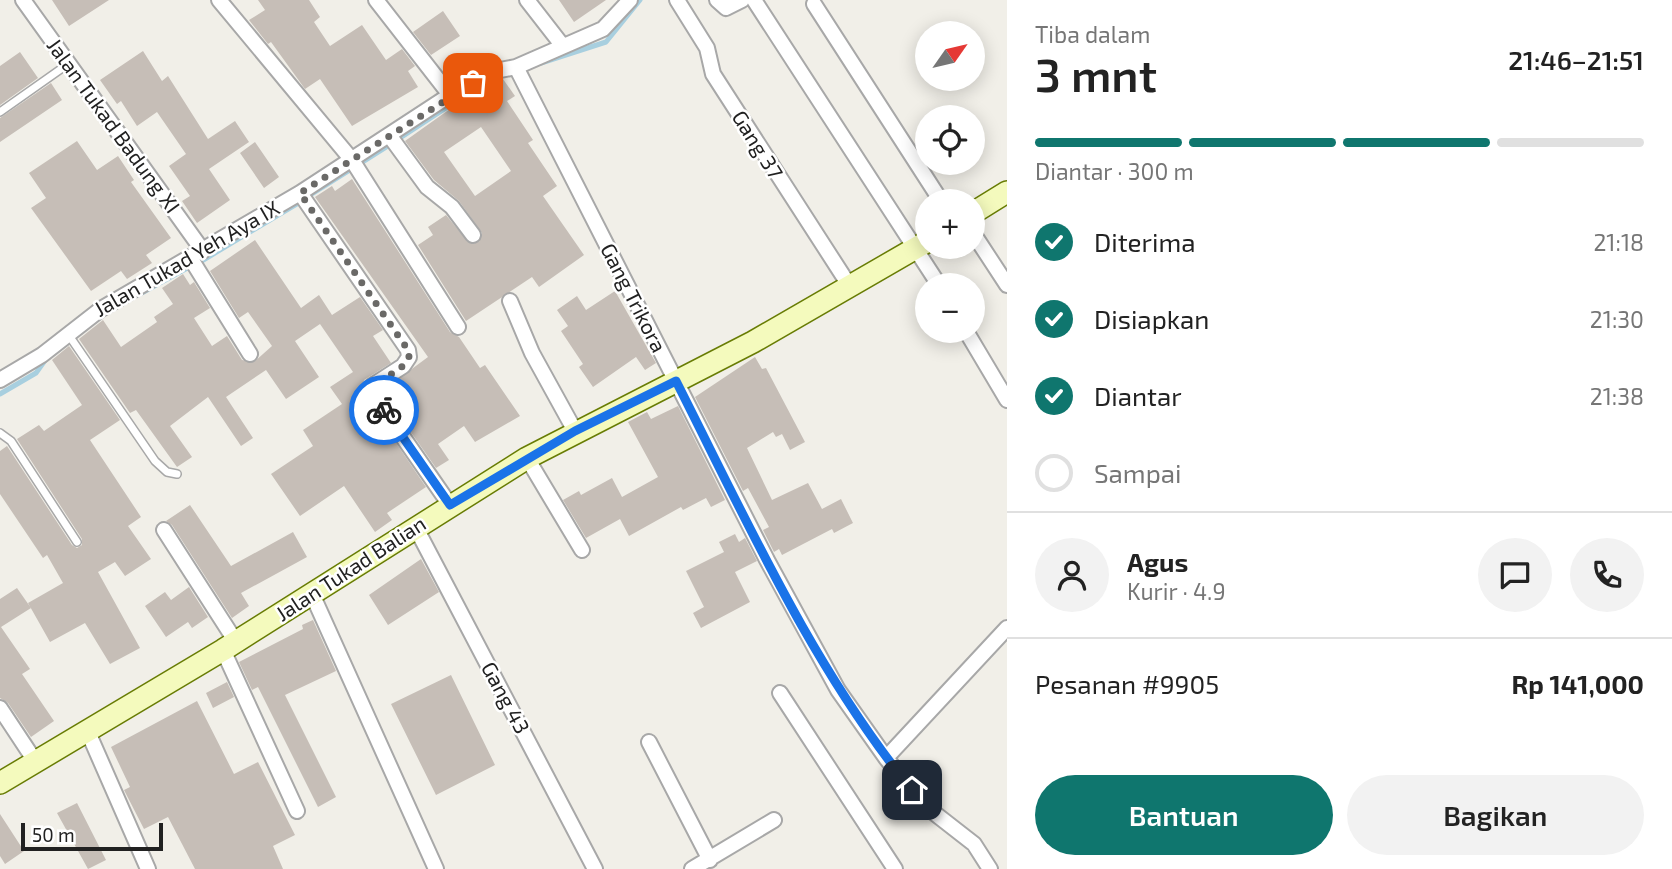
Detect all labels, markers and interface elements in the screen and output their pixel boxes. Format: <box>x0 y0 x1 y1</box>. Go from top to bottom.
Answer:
text: Tiba dalam <box>1035 20 1150 48</box>
north arrow <box>915 21 985 91</box>
map controls <box>915 21 985 343</box>
street label: Jalan Tukad Badung XI <box>43 33 186 217</box>
text: 21:46–21:51 <box>1508 44 1644 75</box>
text: 3 mnt <box>1035 46 1157 101</box>
pin <box>443 53 503 113</box>
icon: bag <box>454 64 492 102</box>
street label: Gang 37 <box>728 105 789 183</box>
button: locate <box>915 105 985 175</box>
text: Diantar · 300 m <box>1035 157 1194 185</box>
button: + <box>915 189 985 259</box>
street label: Jalan Tukad Yeh Aya IX <box>89 194 284 321</box>
icon: check <box>1035 223 1073 261</box>
text: Diterima <box>1094 226 1196 257</box>
text: 21:18 <box>1593 228 1644 256</box>
street label: Gang Trikora <box>596 239 672 356</box>
button: − <box>915 273 985 343</box>
icon: check <box>1035 300 1073 338</box>
text: Disiapkan <box>1094 303 1209 334</box>
text: 21:30 <box>1590 305 1644 333</box>
courier <box>349 375 419 445</box>
icon: check <box>1035 377 1073 415</box>
text: Diantar <box>1094 380 1182 411</box>
text: 21:38 <box>1590 382 1644 410</box>
icon: bike <box>365 391 403 429</box>
text: Sampai <box>1094 457 1181 488</box>
street label: Jalan Tukad Balian <box>270 510 430 626</box>
button: person <box>1035 538 1109 612</box>
button: chat <box>1478 538 1552 612</box>
button: phone <box>1570 538 1644 612</box>
text: Agus <box>1127 546 1188 577</box>
text: Kurir · 4.9 <box>1127 577 1226 605</box>
street label: Gang 43 <box>477 657 536 738</box>
text: Pesanan #9905 <box>1035 668 1219 699</box>
text: Rp 141,000 <box>1511 668 1644 699</box>
pin <box>882 760 942 820</box>
icon: home <box>893 771 931 809</box>
button: Bantuan <box>1035 775 1333 855</box>
button: Bagikan <box>1347 775 1644 855</box>
scale bar <box>21 820 163 852</box>
text: 50 m <box>32 823 75 846</box>

